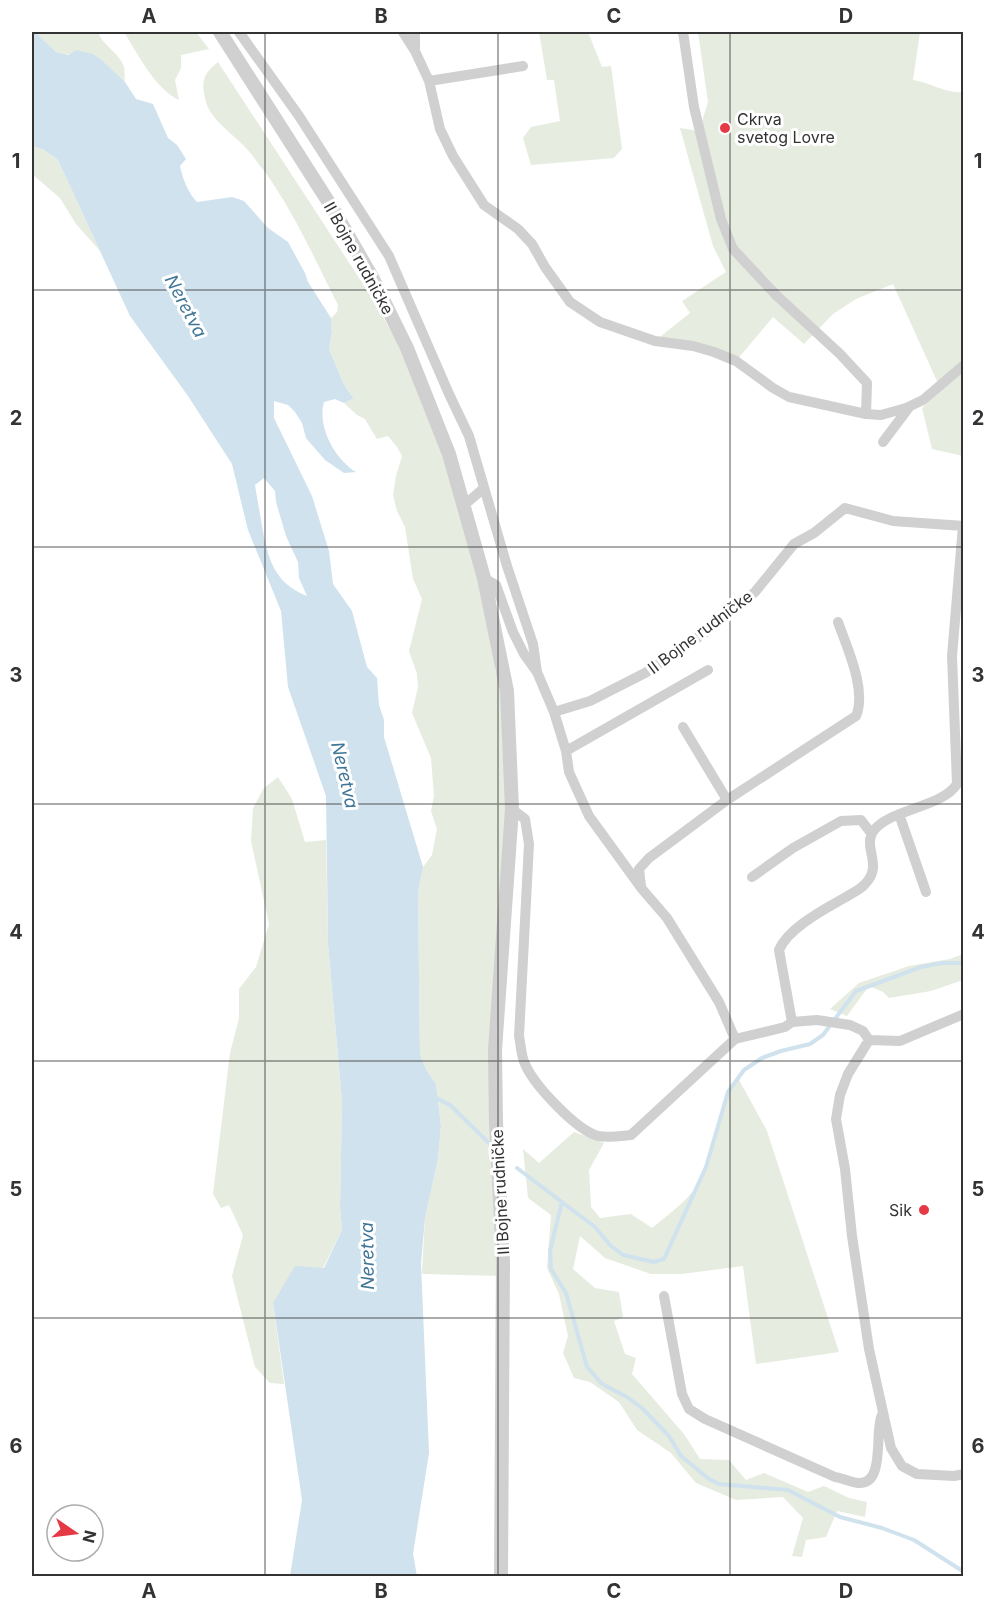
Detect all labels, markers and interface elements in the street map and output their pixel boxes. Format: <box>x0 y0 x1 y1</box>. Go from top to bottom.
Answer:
text: A <box>142 4 157 28</box>
text: B <box>374 4 388 28</box>
text: C <box>607 4 621 28</box>
text: D <box>839 4 853 28</box>
place label: Ckrva svetog Lovre <box>737 109 835 147</box>
marker: Ckrva svetog Lovre <box>718 121 732 135</box>
text: 1 <box>12 149 20 173</box>
text: 1 <box>974 149 982 173</box>
street label: II Bojne rudničke <box>320 198 398 318</box>
water label: Neretva <box>161 271 211 341</box>
text: 2 <box>10 406 22 430</box>
text: 2 <box>972 406 984 430</box>
street label: II Bojne rudničke <box>644 586 756 678</box>
text: 3 <box>10 663 22 687</box>
text: 3 <box>972 663 984 687</box>
water label: Neretva <box>327 740 363 810</box>
text: 4 <box>9 920 23 944</box>
text: 4 <box>971 920 985 944</box>
street label: II Bojne rudničke <box>487 1129 513 1255</box>
text: 5 <box>10 1177 22 1201</box>
text: 5 <box>972 1177 984 1201</box>
place label: Sik <box>889 1200 912 1220</box>
marker: Sik <box>917 1203 931 1217</box>
water label: Neretva <box>356 1222 378 1290</box>
text: 6 <box>10 1434 23 1458</box>
text: 6 <box>972 1434 985 1458</box>
north arrow <box>45 1503 105 1563</box>
text: N <box>78 1528 101 1545</box>
text: A <box>142 1579 157 1603</box>
text: B <box>374 1579 388 1603</box>
text: C <box>607 1579 621 1603</box>
text: D <box>839 1579 853 1603</box>

